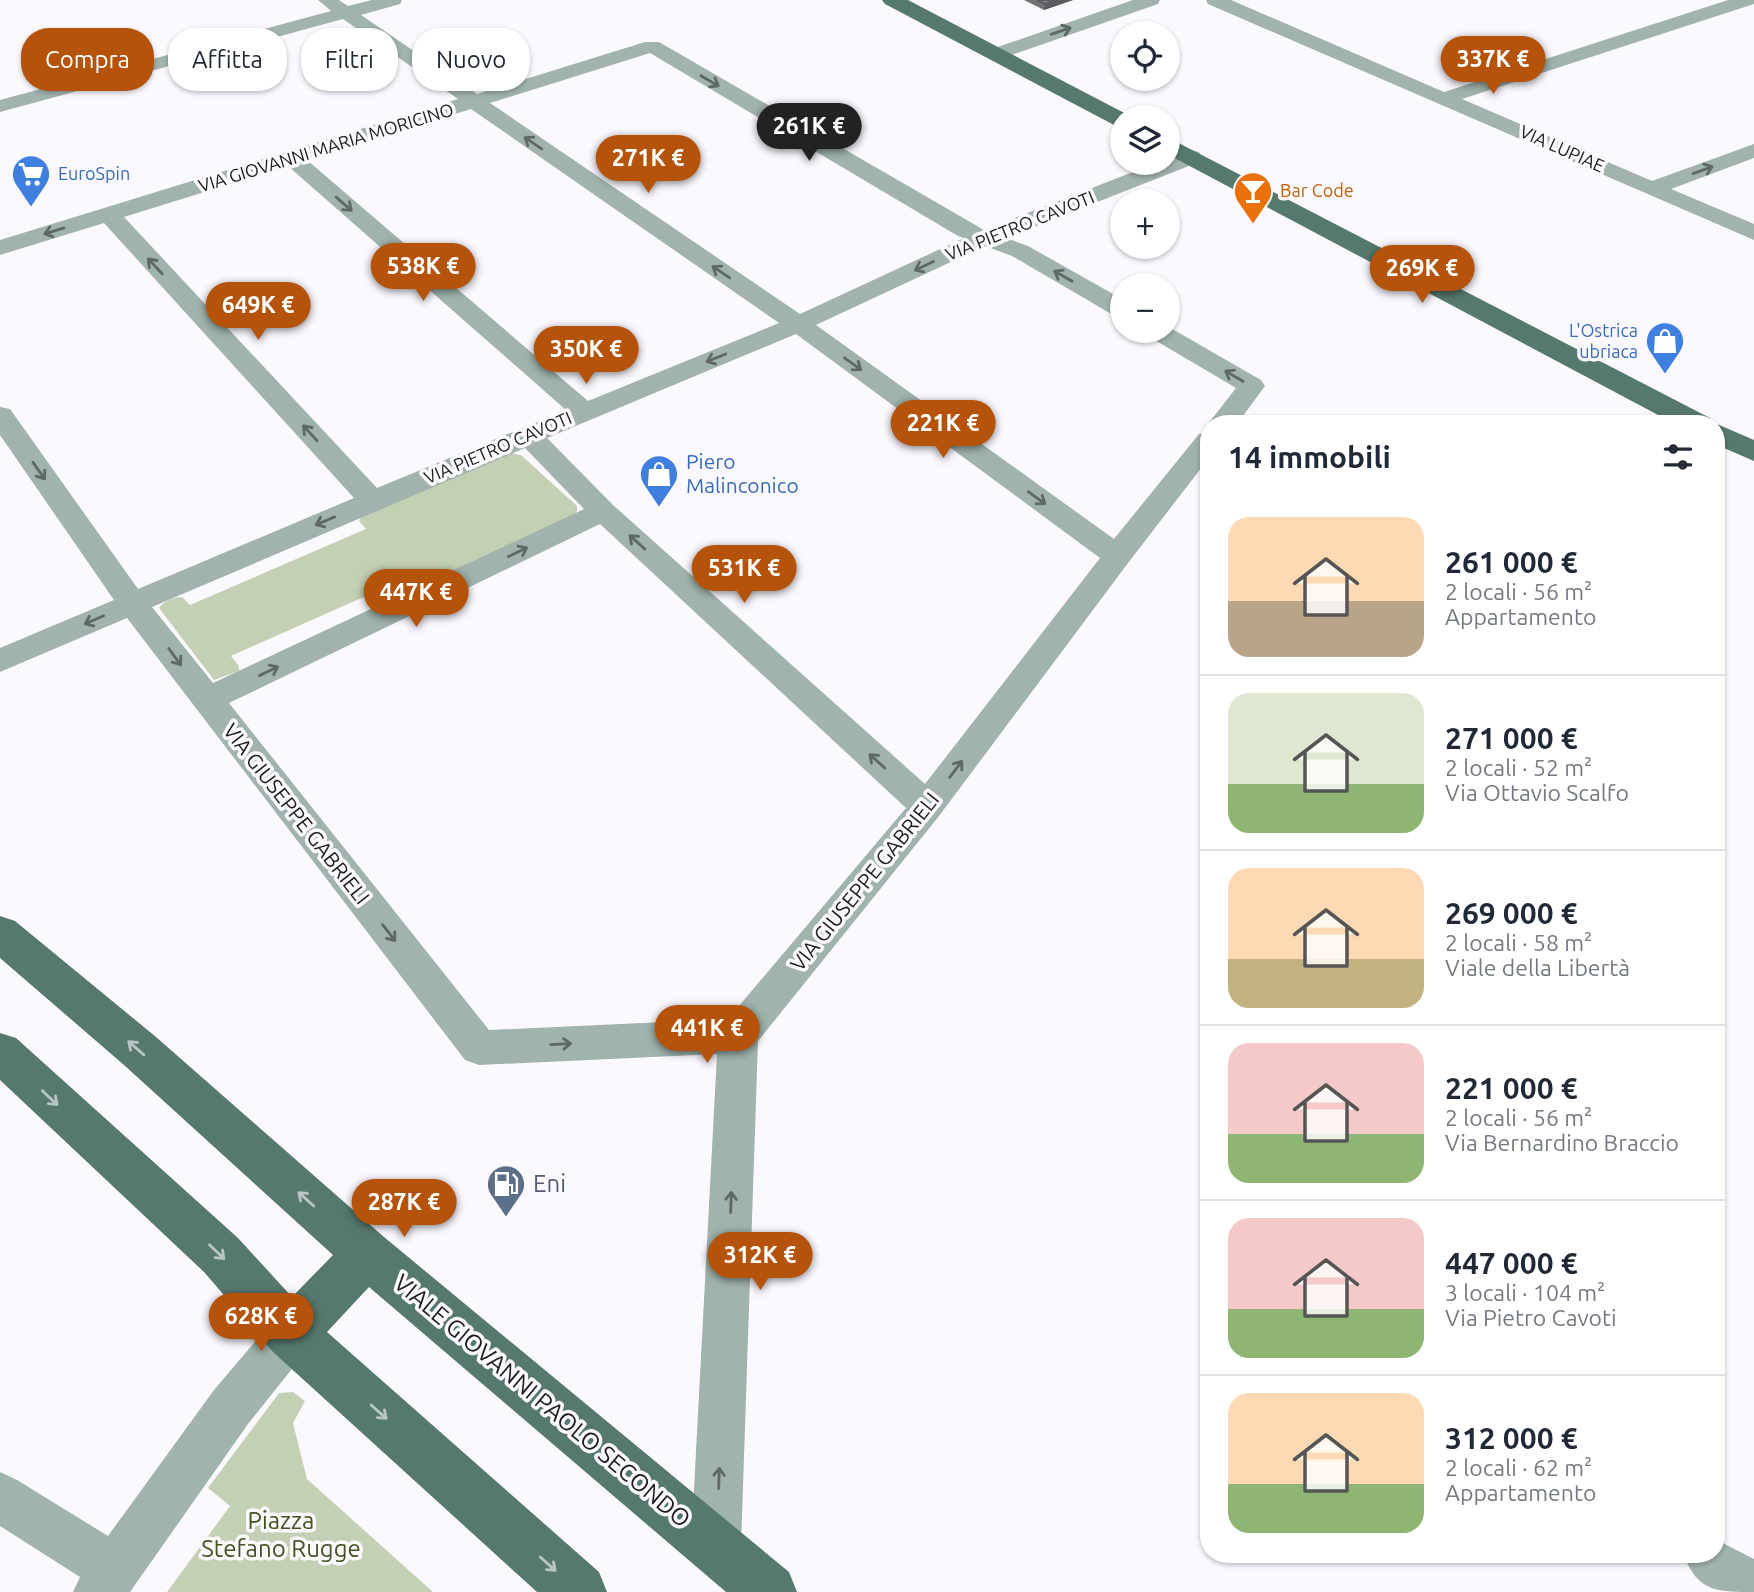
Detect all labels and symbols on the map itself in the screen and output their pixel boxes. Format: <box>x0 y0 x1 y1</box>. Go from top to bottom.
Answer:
one-way arrow <box>1050 24 1072 37</box>
pin: 337K € <box>1436 36 1550 96</box>
one-way arrow <box>700 74 720 88</box>
street label: VIA GIOVANNI MARIA MORICINO <box>196 99 456 195</box>
pin: 261K € <box>752 104 866 163</box>
street label: VIA LUPIAE <box>1517 121 1608 176</box>
one-way arrow <box>524 136 543 150</box>
pin: 271K € <box>591 136 705 195</box>
supermarket icon: EuroSpin <box>10 153 52 208</box>
one-way arrow <box>1692 162 1714 175</box>
place label: EuroSpin <box>58 163 130 183</box>
bar icon: Bar Code <box>1232 170 1274 225</box>
place label: Bar Code <box>1280 180 1354 200</box>
street label: VIA PIETRO CAVOTI <box>942 186 1097 264</box>
one-way arrow <box>335 196 353 212</box>
one-way arrow <box>44 226 66 239</box>
pin: 538K € <box>366 244 480 303</box>
pin: 269K € <box>1365 246 1479 305</box>
one-way arrow <box>147 258 164 275</box>
one-way arrow <box>914 260 935 273</box>
one-way arrow <box>712 264 731 279</box>
one-way arrow <box>1053 269 1073 283</box>
pin: 649K € <box>201 282 315 342</box>
place label: L'Ostrica ubriaca <box>1569 320 1638 361</box>
shop icon: L'Ostrica ubriaca <box>1644 320 1686 375</box>
pin: 350K € <box>529 326 643 386</box>
one-way arrow <box>706 352 727 365</box>
one-way arrow <box>843 357 862 371</box>
one-way arrow <box>1225 369 1245 383</box>
pin: 221K € <box>886 400 1000 460</box>
street label: VIA PIETRO CAVOTI <box>421 407 574 487</box>
one-way arrow <box>301 425 318 442</box>
place label: Piero Malinconico <box>686 449 799 497</box>
shop icon: Piero Malinconico <box>638 453 680 508</box>
one-way arrow <box>32 461 46 480</box>
one-way arrow <box>1027 491 1046 505</box>
one-way arrow <box>315 515 337 528</box>
one-way arrow <box>629 533 646 550</box>
one-way arrow <box>507 544 528 558</box>
pin: 531K € <box>687 546 801 605</box>
pin: 447K € <box>359 570 473 629</box>
one-way arrow <box>83 614 105 627</box>
one-way arrow <box>167 647 182 665</box>
one-way arrow <box>258 664 279 677</box>
street label: VIA GIUSEPPE GABRIELI <box>219 718 375 908</box>
one-way arrow <box>869 753 886 770</box>
one-way arrow <box>948 760 963 779</box>
street label: VIA GIUSEPPE GABRIELI <box>785 787 944 975</box>
one-way arrow <box>382 923 397 942</box>
pin: 441K € <box>650 1006 764 1065</box>
one-way arrow <box>549 1037 571 1050</box>
one-way arrow <box>128 1040 146 1056</box>
one-way arrow <box>41 1090 59 1106</box>
fuel station icon: Eni <box>485 1163 527 1218</box>
place label: Eni <box>533 1170 566 1197</box>
pin: 287K € <box>347 1180 461 1239</box>
one-way arrow <box>297 1191 315 1207</box>
one-way arrow <box>724 1191 737 1214</box>
pin: 312K € <box>703 1232 817 1292</box>
one-way arrow <box>209 1244 226 1261</box>
street label: VIALE GIOVANNI PAOLO SECONDO <box>389 1269 696 1533</box>
pin: 628K € <box>204 1294 318 1353</box>
one-way arrow <box>369 1404 387 1420</box>
one-way arrow <box>713 1467 726 1490</box>
park label: Piazza Stefano Rugge <box>201 1507 361 1562</box>
one-way arrow <box>539 1556 557 1572</box>

